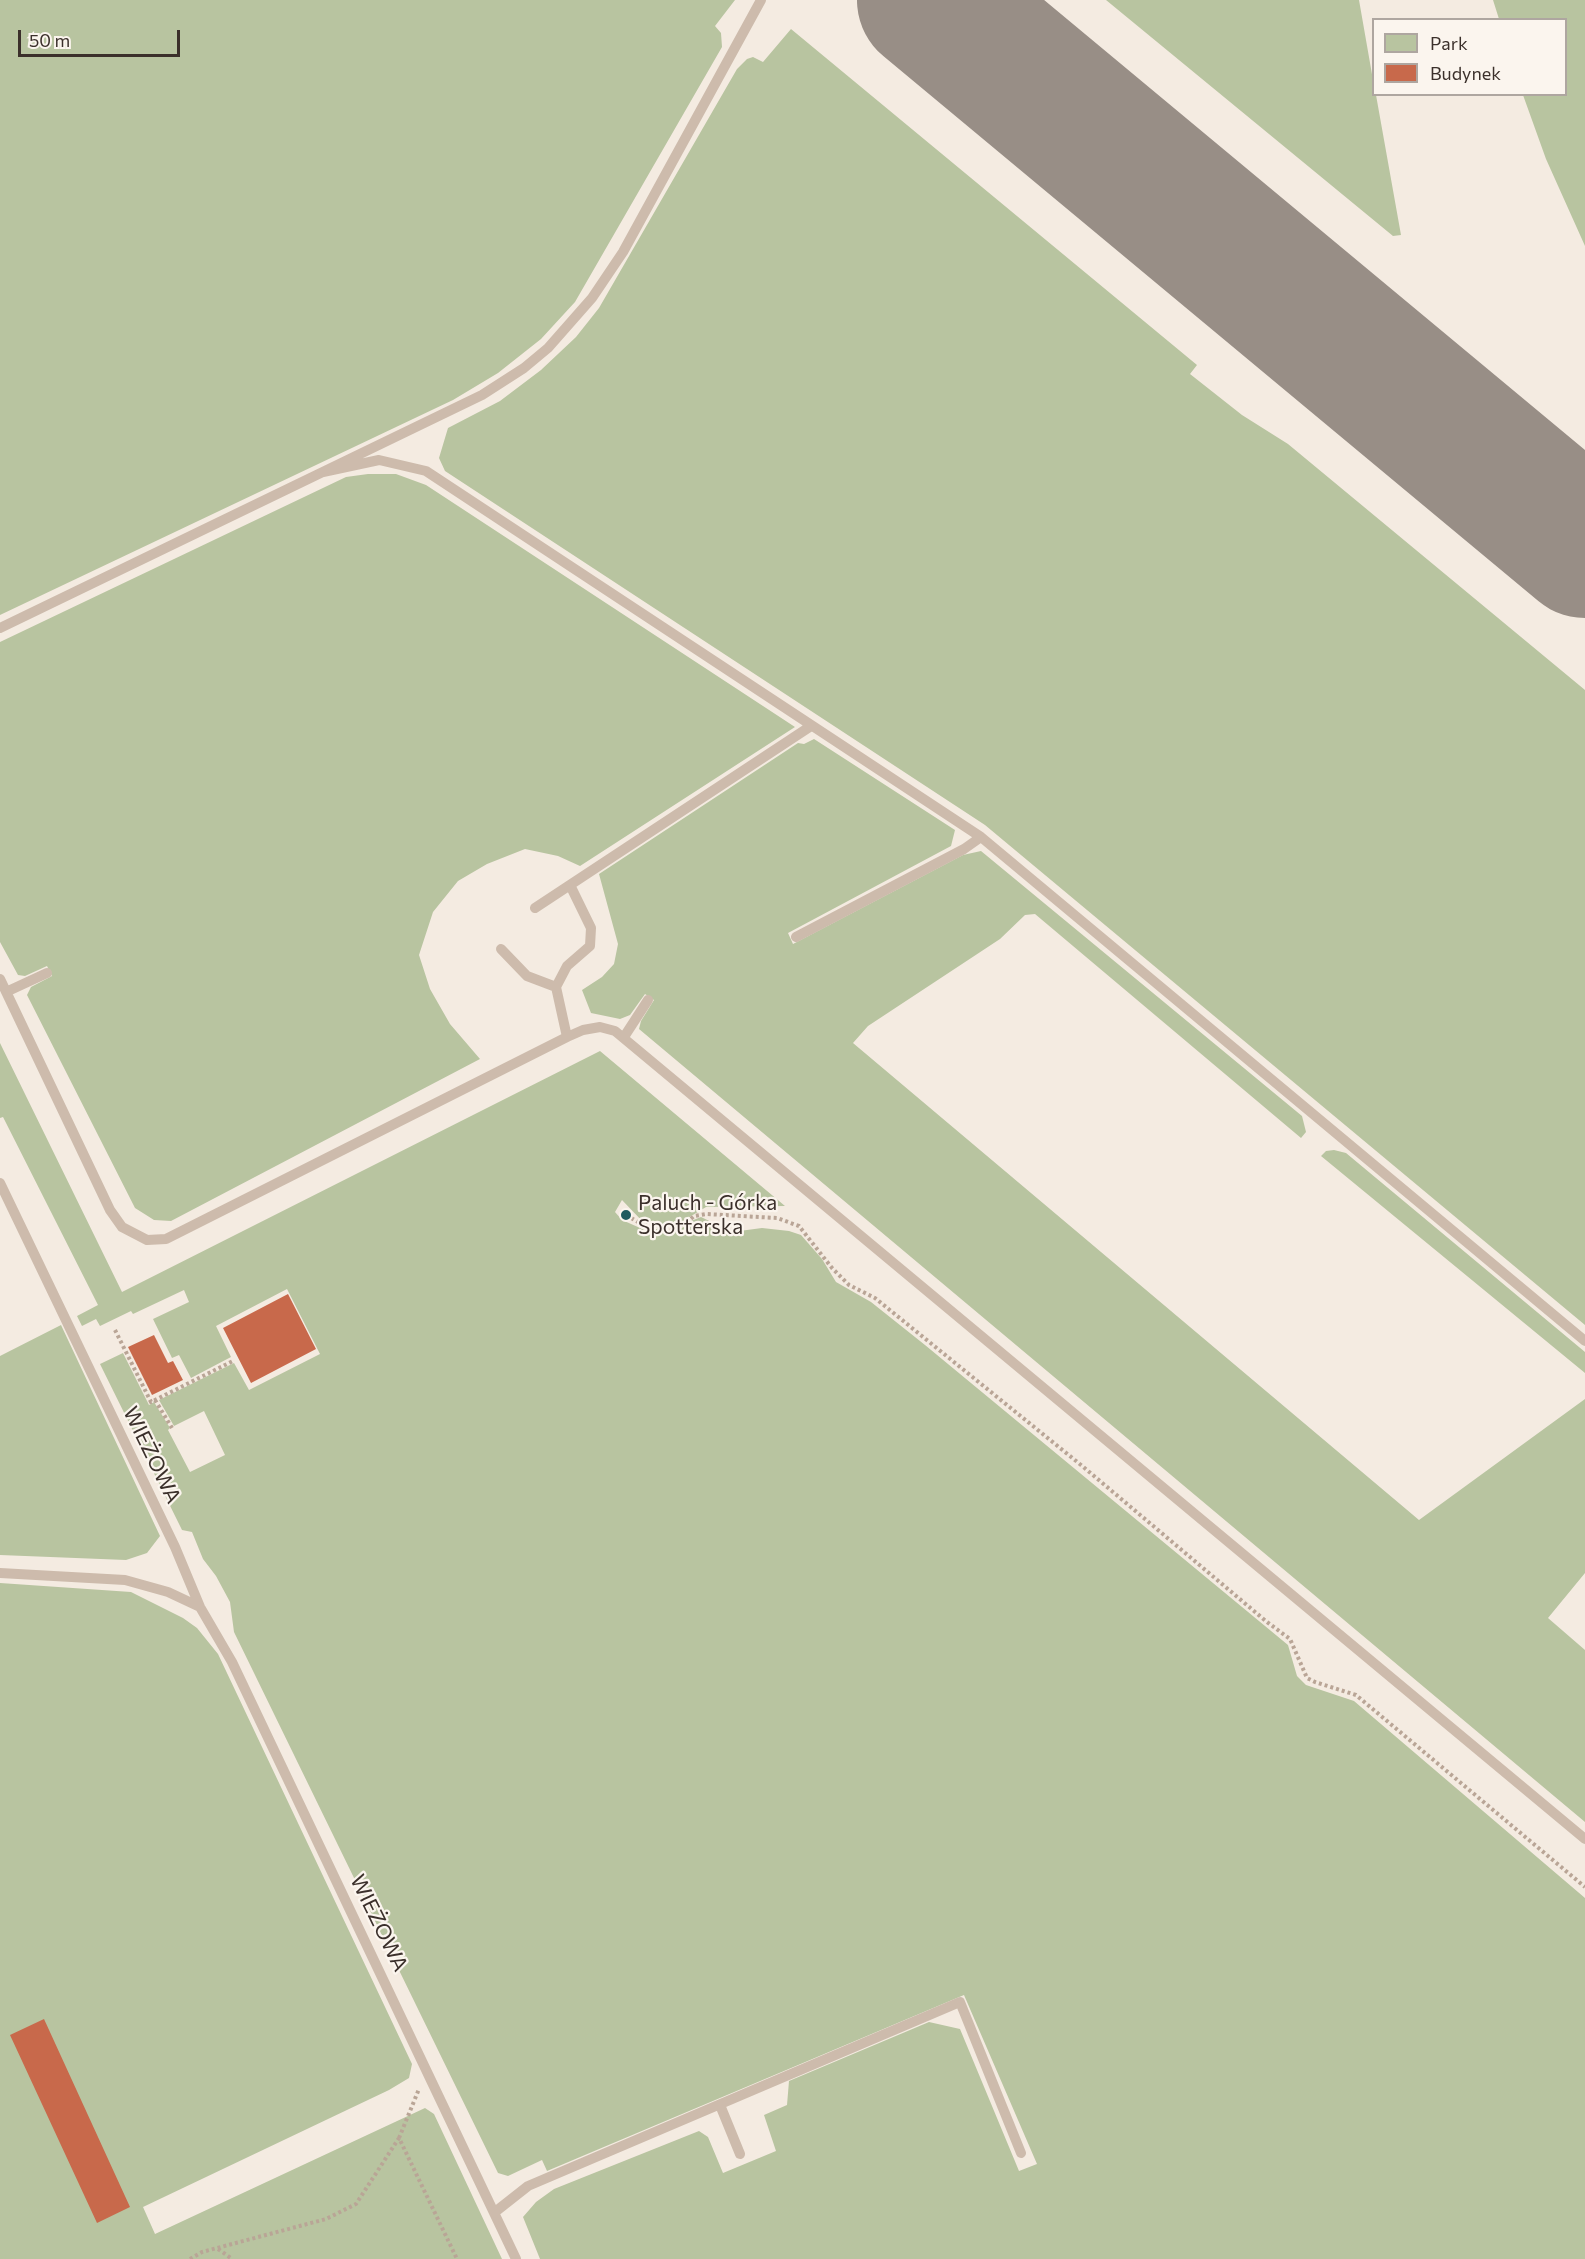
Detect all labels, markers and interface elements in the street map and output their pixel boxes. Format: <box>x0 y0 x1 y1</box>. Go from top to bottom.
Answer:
scale bar <box>21 18 183 56</box>
legend <box>1372 18 1567 96</box>
text: 50 m <box>29 29 70 51</box>
text: Park <box>1430 32 1468 54</box>
text: Budynek <box>1430 62 1501 84</box>
place label: Paluch - Górka Spotterska <box>638 1190 777 1240</box>
marker: Paluch - Górka Spotterska <box>619 1208 633 1222</box>
street label: WIEŻOWA <box>118 1402 186 1508</box>
street label: WIEŻOWA <box>345 1870 413 1976</box>

